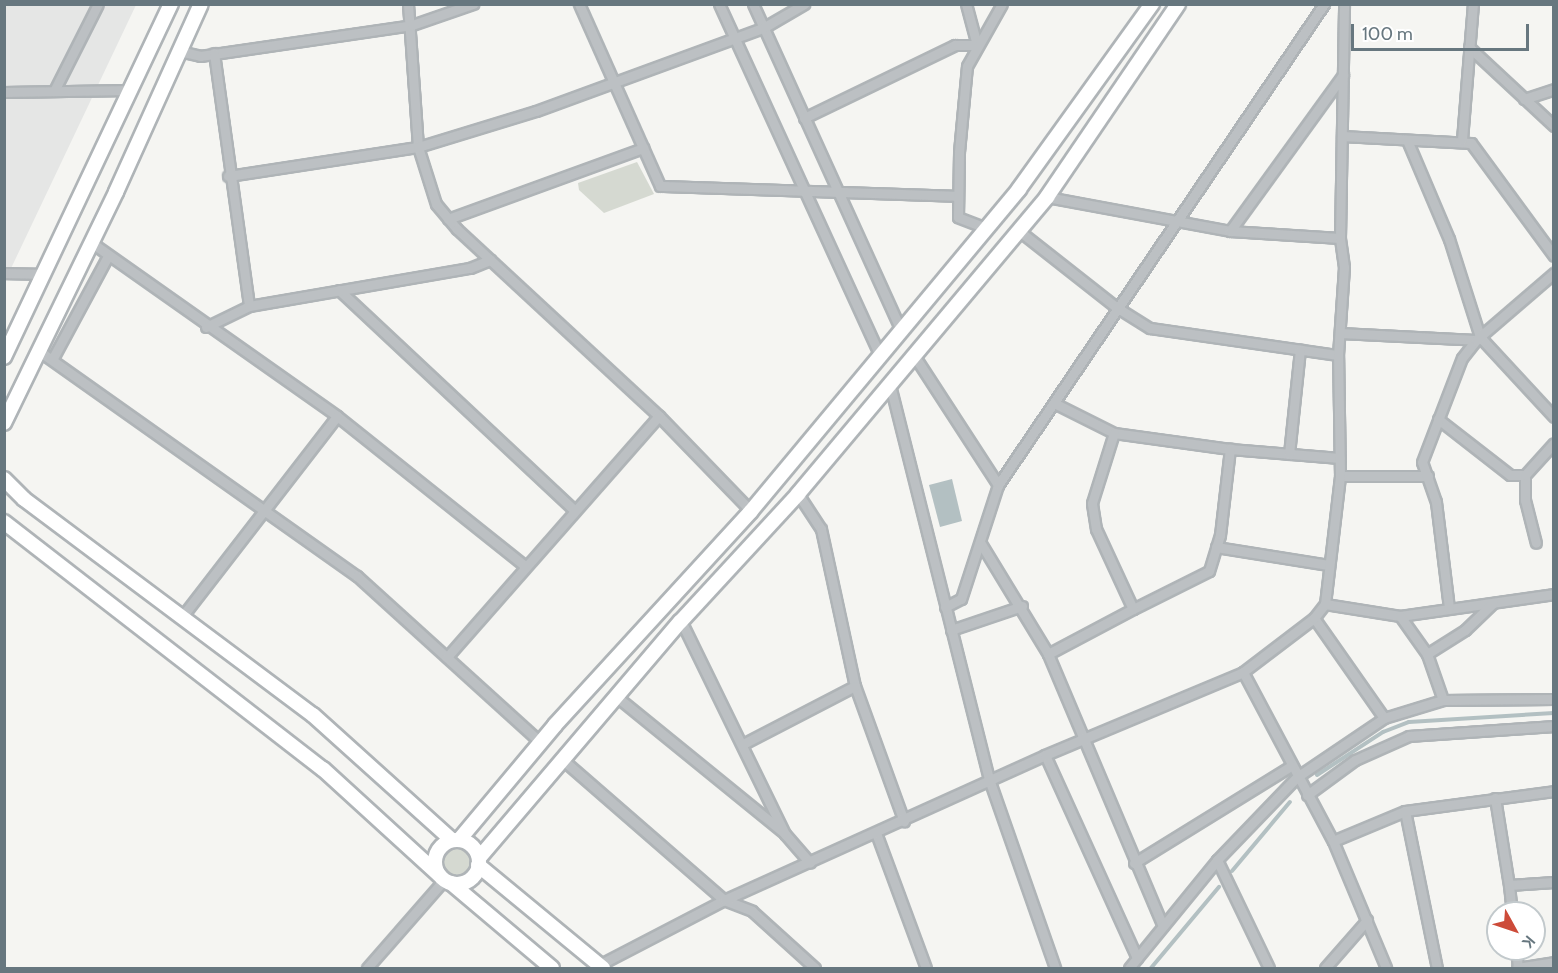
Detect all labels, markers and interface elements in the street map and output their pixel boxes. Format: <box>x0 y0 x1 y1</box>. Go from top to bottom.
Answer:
scale bar <box>1354 12 1532 50</box>
text: 100 m <box>1362 23 1413 45</box>
north arrow <box>1486 901 1546 961</box>
text: K <box>1518 932 1539 952</box>

